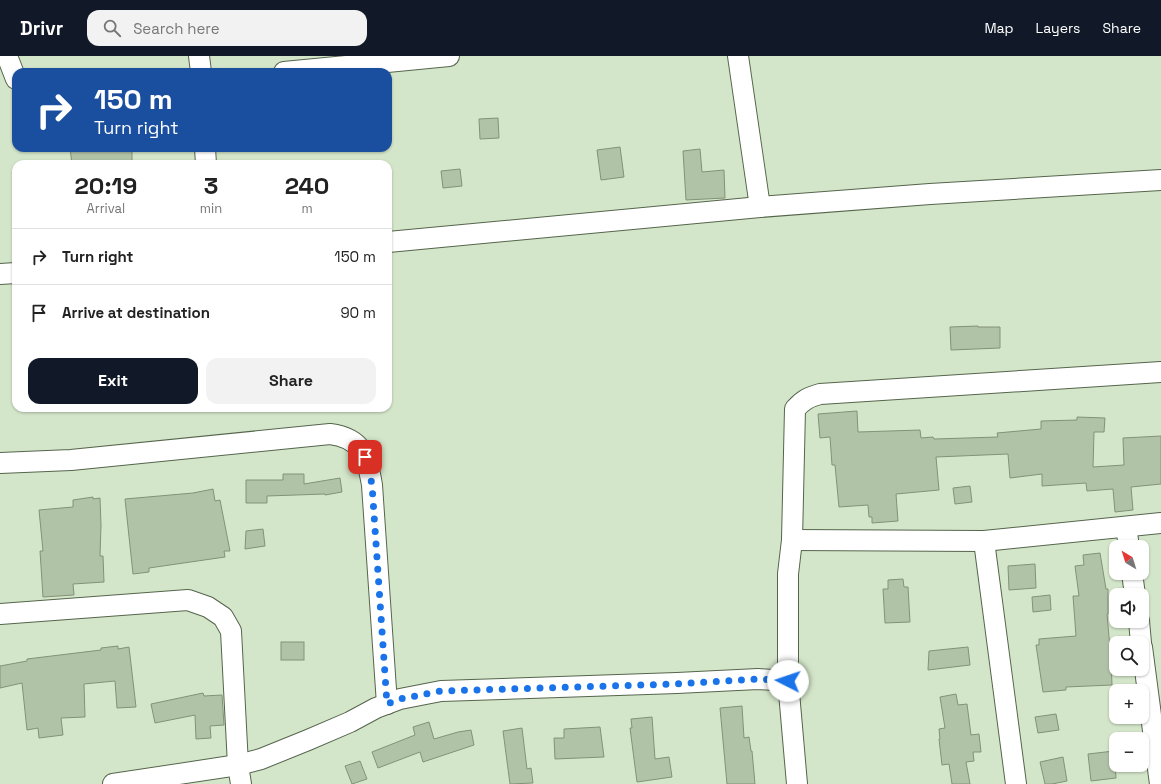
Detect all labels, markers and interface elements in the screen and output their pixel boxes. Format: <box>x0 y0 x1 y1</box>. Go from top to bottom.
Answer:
search box <box>87 10 367 46</box>
text: Drivr <box>20 16 63 41</box>
icon: search <box>101 17 123 39</box>
text: Search here <box>133 19 220 38</box>
text: Map <box>984 19 1014 37</box>
text: Layers <box>1036 19 1080 37</box>
text: Share <box>1102 19 1141 37</box>
text: 150 m <box>94 81 173 117</box>
icon: right <box>28 84 80 136</box>
text: Turn right <box>94 116 178 139</box>
text: 20:19 <box>75 170 137 201</box>
text: 3 <box>204 170 218 201</box>
text: 240 <box>285 170 329 201</box>
text: Arrival <box>87 200 125 217</box>
text: min <box>200 200 222 217</box>
text: m <box>301 200 313 217</box>
icon: right <box>28 246 50 268</box>
text: Turn right <box>62 247 133 266</box>
text: 150 m <box>334 247 376 266</box>
icon: arrive <box>28 302 50 324</box>
text: Arrive at destination <box>62 303 210 322</box>
text: 90 m <box>340 303 376 322</box>
button: Exit <box>28 358 198 404</box>
button: Share <box>206 358 376 404</box>
pin <box>348 440 382 474</box>
icon: arrive <box>354 446 376 468</box>
north arrow <box>1109 540 1149 580</box>
map controls <box>1109 540 1149 772</box>
button: sound <box>1109 588 1149 628</box>
button: search <box>1109 636 1149 676</box>
position arrow <box>767 660 809 702</box>
button: + <box>1109 684 1149 724</box>
button: − <box>1109 732 1149 772</box>

